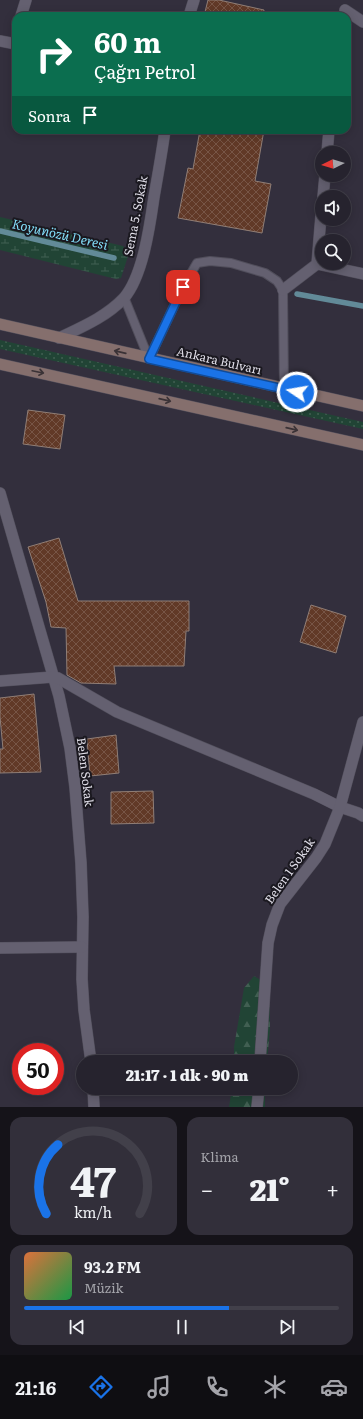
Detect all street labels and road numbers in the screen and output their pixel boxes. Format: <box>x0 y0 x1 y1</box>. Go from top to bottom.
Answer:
street label: Sema 5. Sokak <box>118 173 152 257</box>
street label: Ankara Bulvarı <box>175 341 264 379</box>
street label: Belen Sokak <box>73 736 99 808</box>
street label: Belen 1 Sokak <box>260 833 319 907</box>

